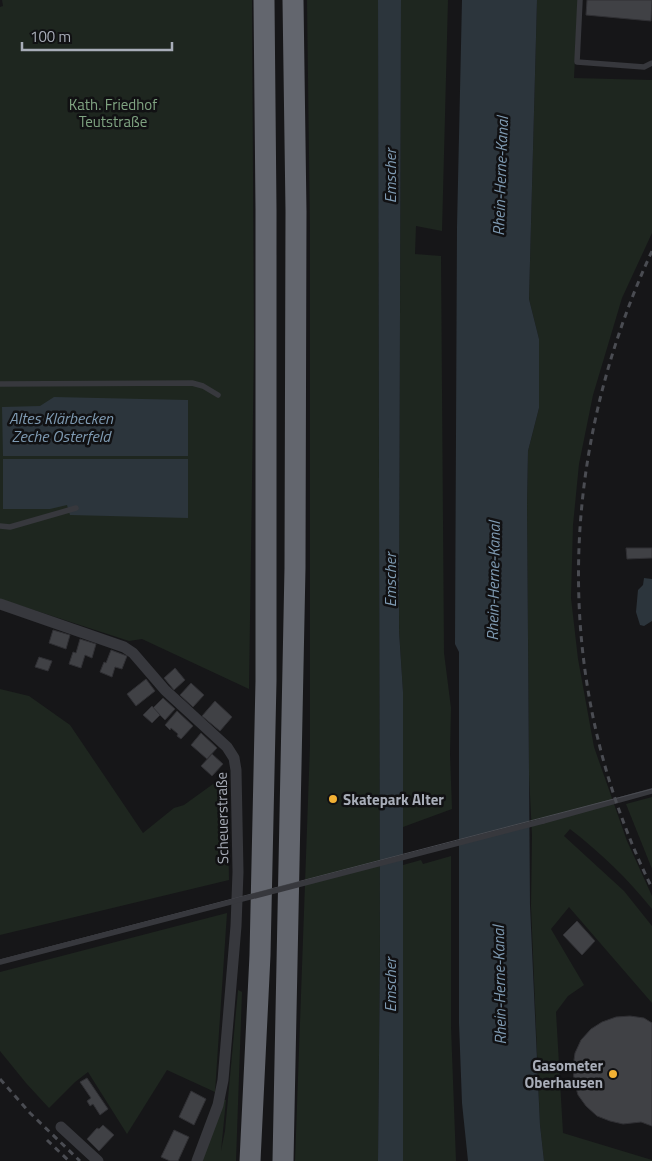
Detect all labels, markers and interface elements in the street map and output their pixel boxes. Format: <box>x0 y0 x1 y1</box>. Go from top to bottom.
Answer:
scale bar <box>22 20 172 52</box>
text: 100 m <box>30 25 71 48</box>
park label: Kath. Friedhof Teutstraße <box>69 93 157 133</box>
water label: Rhein-Herne-Kanal <box>486 114 514 236</box>
water label: Emscher <box>378 147 402 203</box>
water label: Altes Klärbecken Zeche Osterfeld <box>9 406 114 448</box>
water label: Rhein-Herne-Kanal <box>480 520 506 641</box>
water label: Emscher <box>378 551 402 607</box>
street label: Scheuerstraße <box>210 772 234 864</box>
place label: Skatepark Alter <box>343 788 444 811</box>
marker: Skatepark Alter <box>327 793 339 805</box>
water label: Rhein-Herne-Kanal <box>486 924 512 1045</box>
water label: Emscher <box>378 956 402 1012</box>
place label: Gasometer Oberhausen <box>525 1054 603 1094</box>
marker: Gasometer Oberhausen <box>607 1068 619 1080</box>

